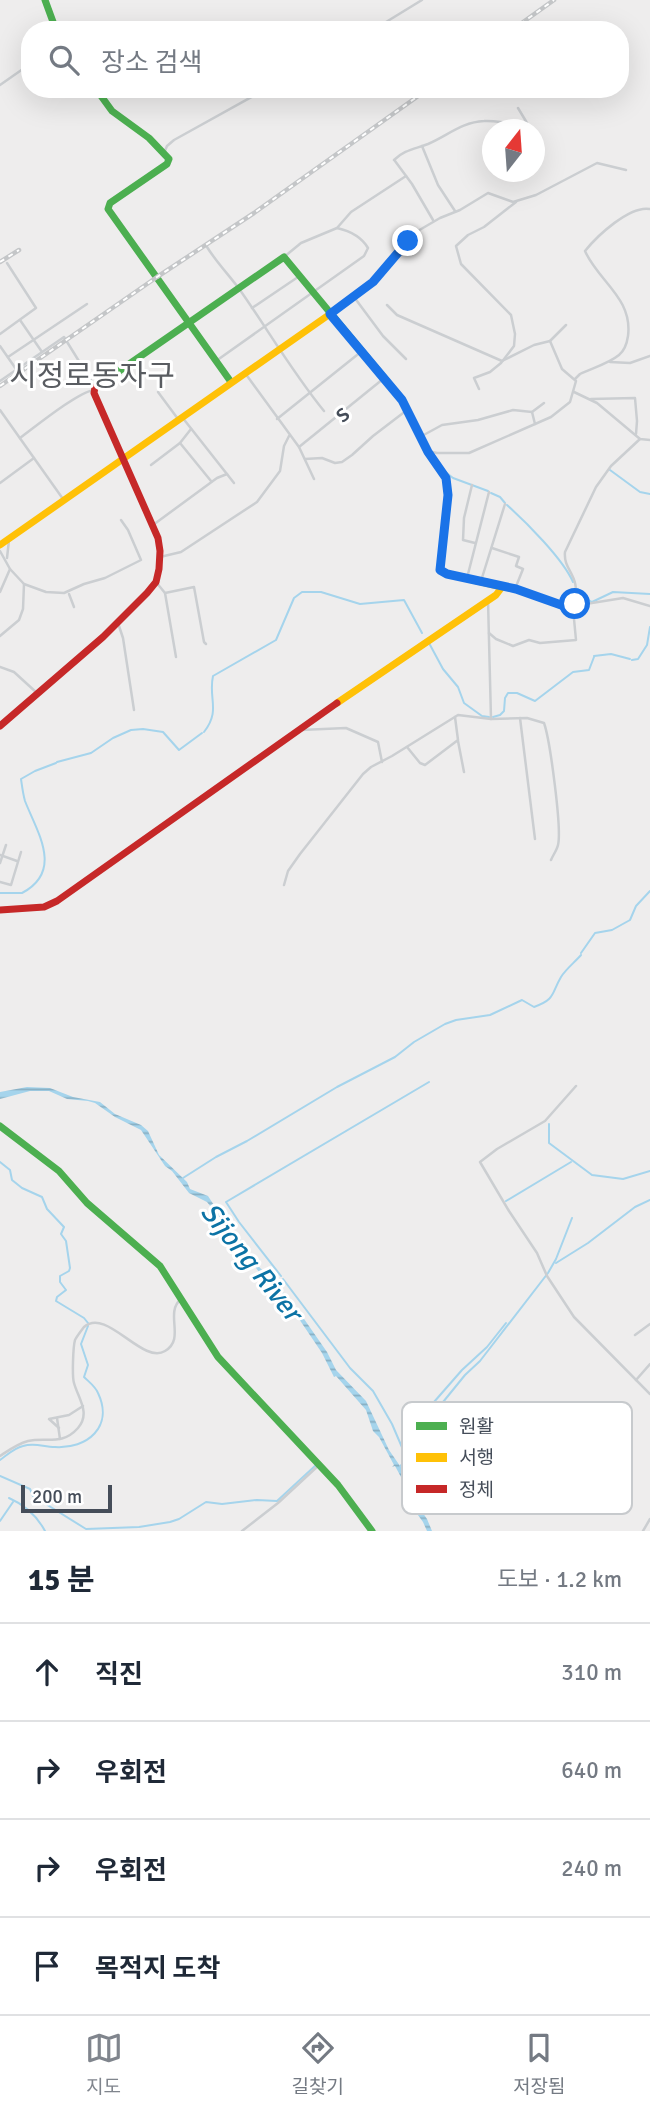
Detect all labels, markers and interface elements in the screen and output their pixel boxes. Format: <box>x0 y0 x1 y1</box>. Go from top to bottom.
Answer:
search box <box>21 21 629 98</box>
icon: search <box>45 41 83 79</box>
text: 장소 검색 <box>101 47 202 79</box>
north arrow <box>482 119 545 182</box>
route end <box>392 225 423 256</box>
district label: 시정로동자구 <box>9 358 175 395</box>
street label: s <box>327 398 356 430</box>
route start <box>559 588 590 619</box>
water label: Sijong River <box>193 1196 312 1331</box>
legend <box>402 1402 632 1514</box>
text: 원활 <box>459 1415 494 1439</box>
text: 서행 <box>459 1446 494 1470</box>
text: 정체 <box>459 1478 494 1502</box>
scale bar <box>21 1482 112 1514</box>
text: 200 m <box>32 1485 82 1509</box>
text: 15 분 <box>28 1562 95 1599</box>
text: 도보 · 1.2 km <box>497 1565 622 1594</box>
icon: ahead <box>28 1653 66 1691</box>
text: 310 m <box>561 1658 622 1687</box>
text: 직진 <box>95 1659 143 1691</box>
icon: right <box>28 1751 66 1789</box>
text: 640 m <box>561 1756 622 1785</box>
text: 우회전 <box>95 1757 167 1789</box>
icon: right <box>28 1849 66 1887</box>
text: 240 m <box>561 1854 622 1883</box>
text: 우회전 <box>95 1855 167 1887</box>
icon: arrive <box>28 1947 66 1985</box>
text: 목적지 도착 <box>95 1953 220 1985</box>
tab: 지도 <box>85 2029 123 2099</box>
tab: 길찾기 <box>292 2029 344 2099</box>
tab: 저장됨 <box>513 2029 565 2099</box>

